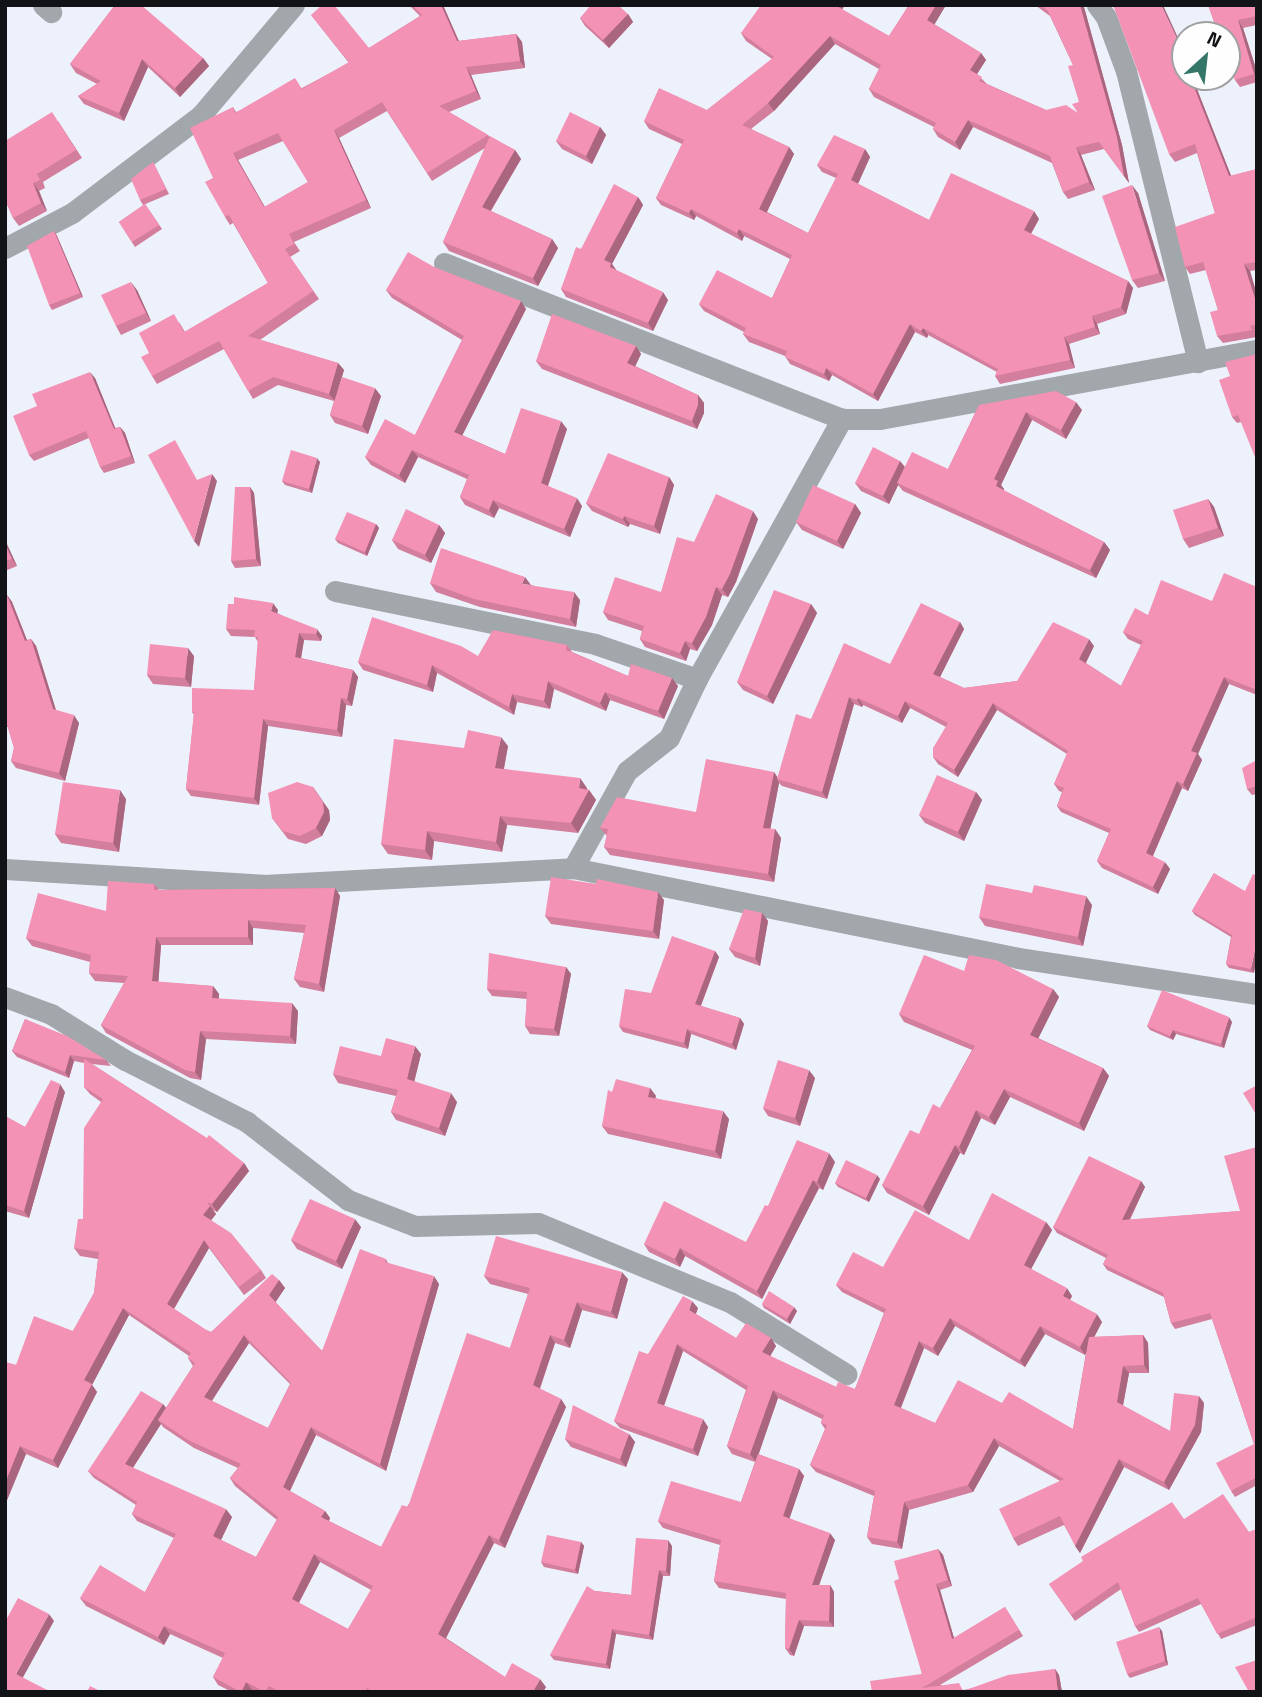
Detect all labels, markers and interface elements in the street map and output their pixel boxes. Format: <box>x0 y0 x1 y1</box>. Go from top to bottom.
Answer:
north arrow <box>1171 21 1241 91</box>
text: N <box>1202 23 1227 55</box>

